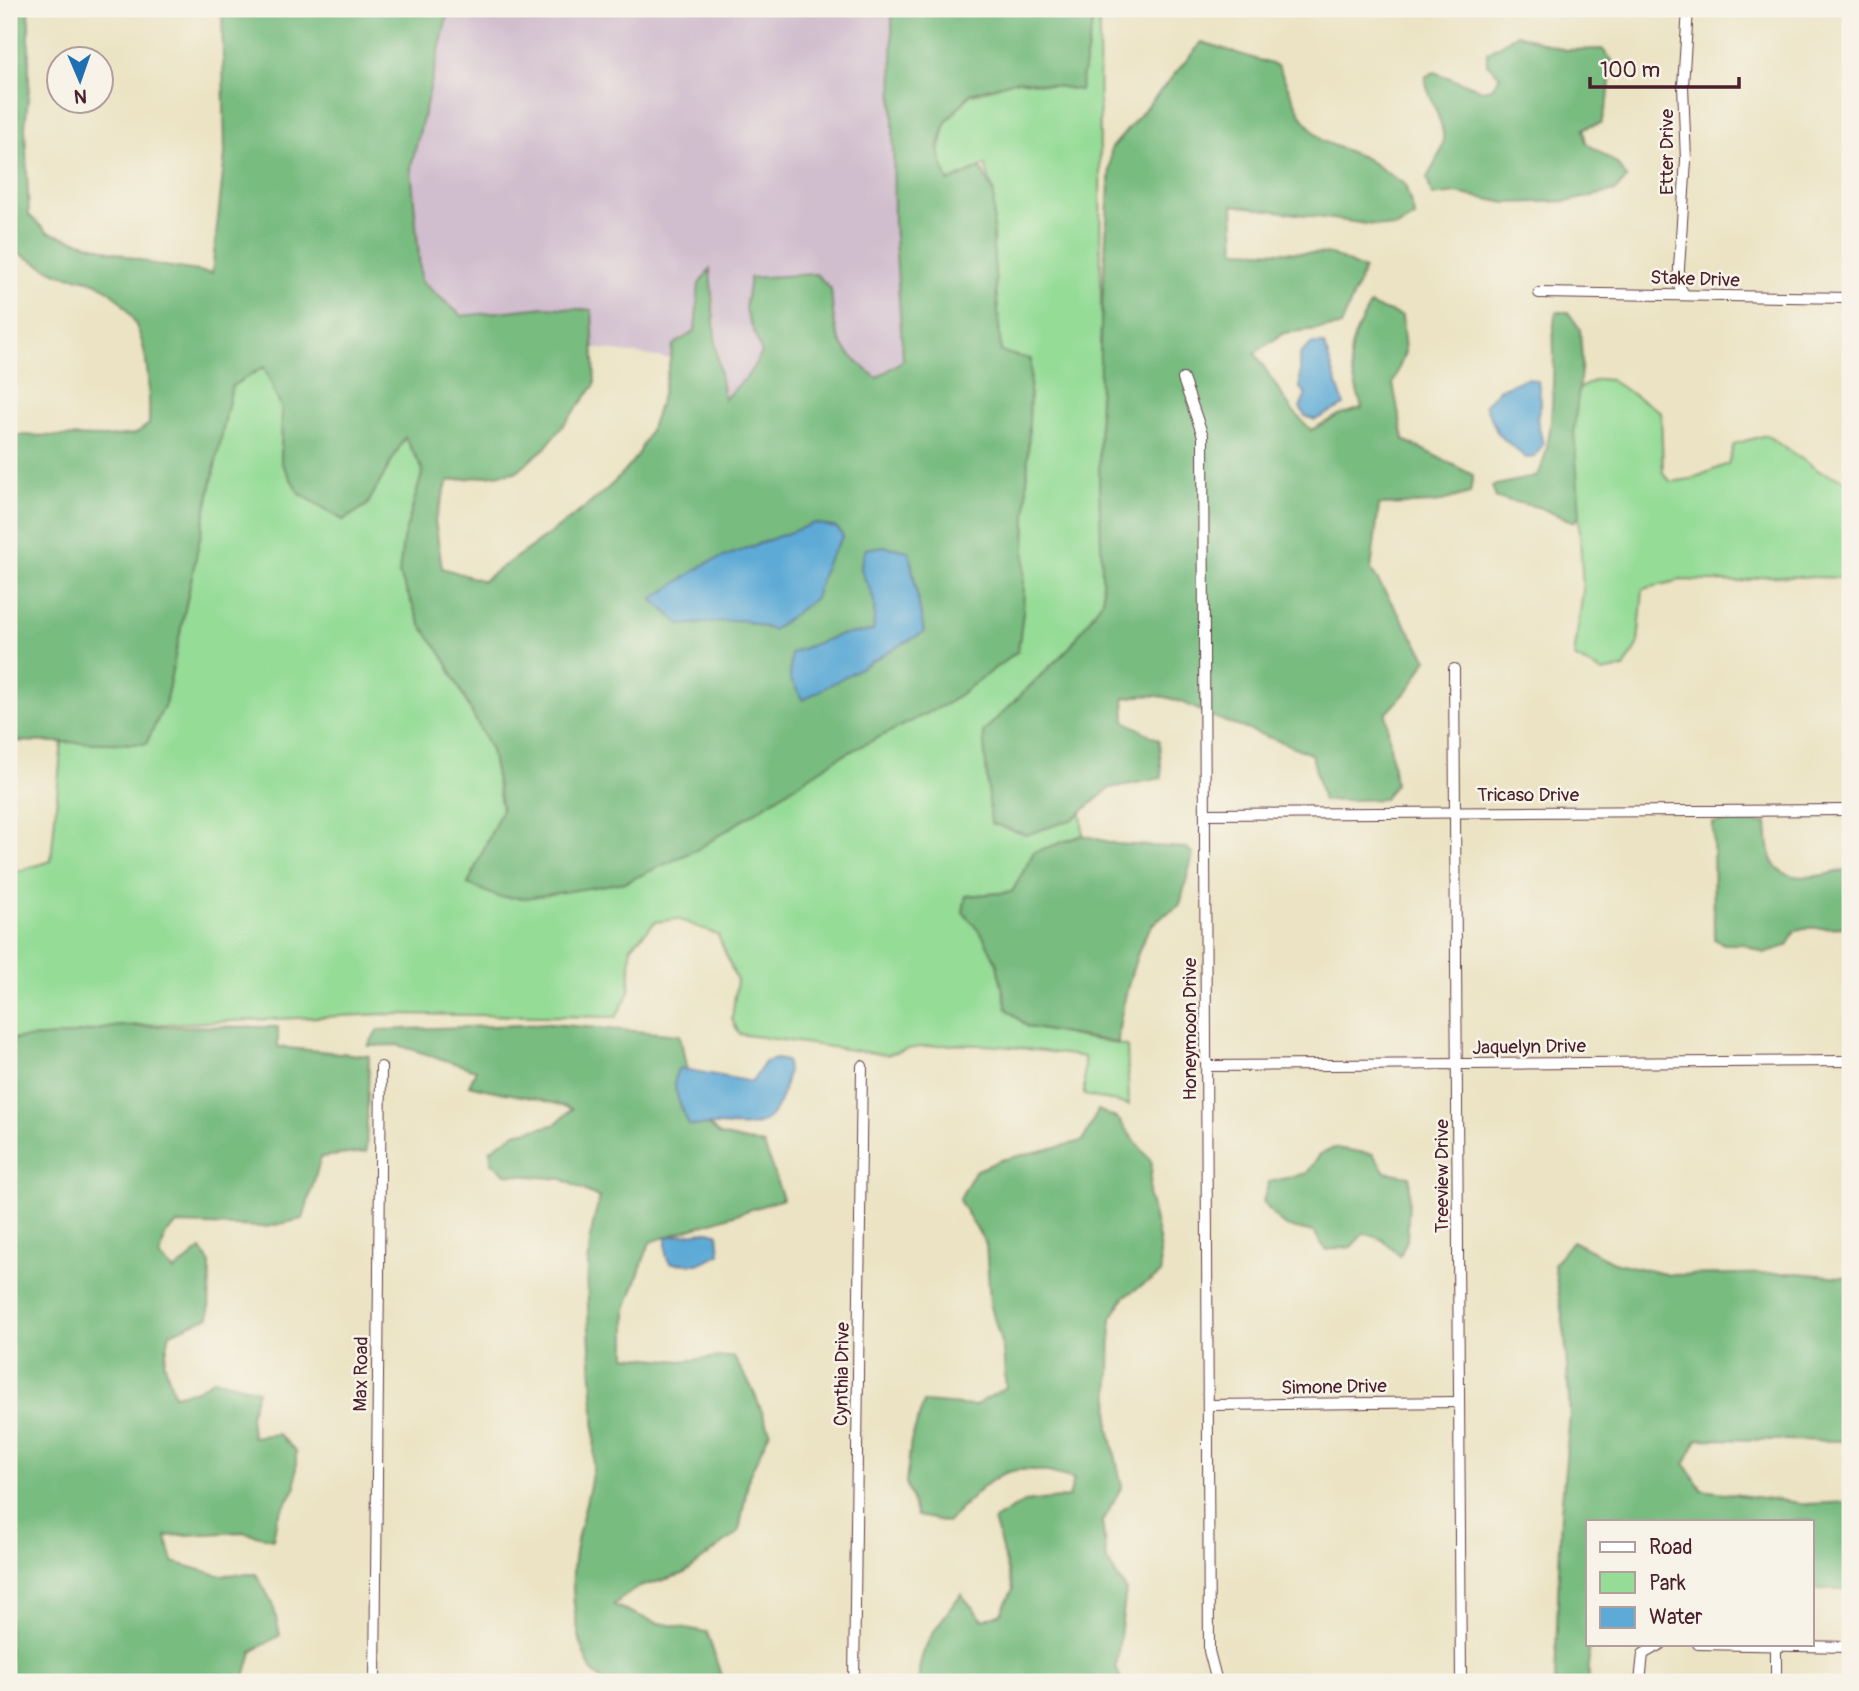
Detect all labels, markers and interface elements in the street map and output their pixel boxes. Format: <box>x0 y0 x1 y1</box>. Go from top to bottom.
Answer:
north arrow <box>46 46 116 116</box>
scale bar <box>1590 46 1738 90</box>
text: 100 m <box>1600 57 1660 84</box>
text: N <box>74 84 87 108</box>
street label: Etter Drive <box>1655 108 1679 195</box>
street label: Stake Drive <box>1650 265 1741 293</box>
street label: Tricaso Drive <box>1477 783 1580 807</box>
street label: Honeymoon Drive <box>1178 957 1202 1100</box>
street label: Jaquelyn Drive <box>1472 1034 1587 1060</box>
street label: Treeview Drive <box>1430 1118 1454 1233</box>
street label: Cynthia Drive <box>829 1321 855 1426</box>
street label: Max Road <box>348 1336 374 1412</box>
street label: Simone Drive <box>1281 1374 1388 1400</box>
legend <box>1586 1520 1814 1646</box>
text: Road <box>1649 1534 1693 1561</box>
text: Park <box>1649 1570 1686 1597</box>
text: Water <box>1649 1604 1703 1631</box>

